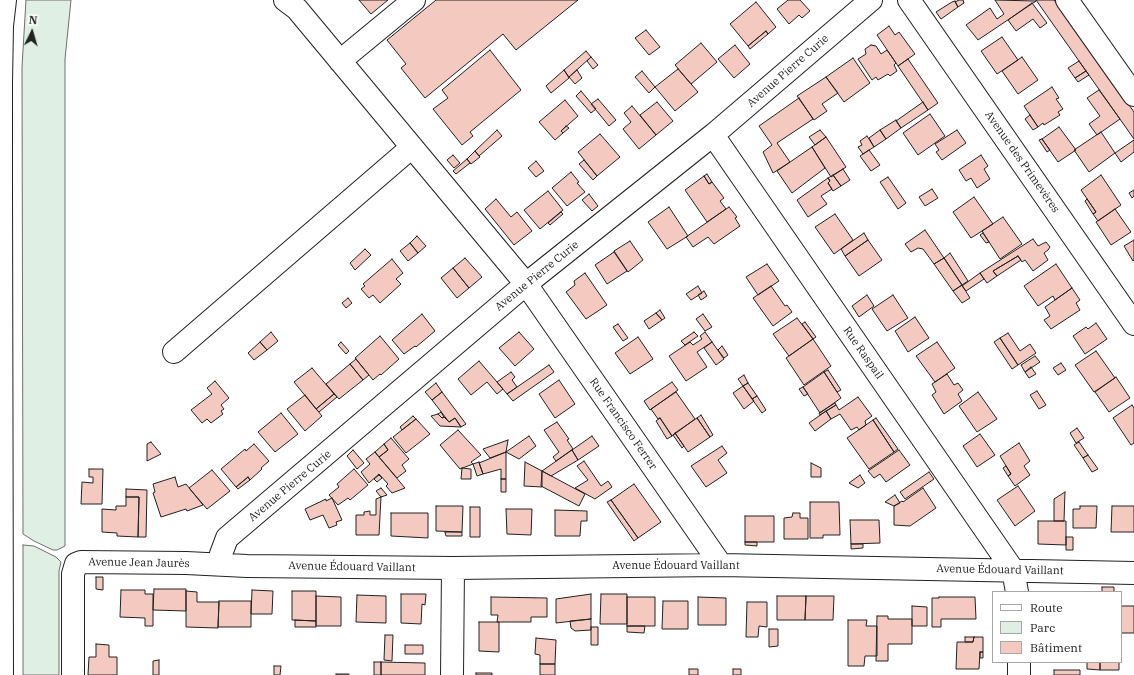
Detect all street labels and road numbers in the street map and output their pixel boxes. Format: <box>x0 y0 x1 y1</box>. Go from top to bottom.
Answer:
street label: Avenue Pierre Curie <box>744 32 832 110</box>
street label: Avenue des Primevères <box>982 109 1062 215</box>
street label: Avenue Pierre Curie <box>493 238 581 314</box>
street label: Rue Raspail <box>840 324 886 382</box>
street label: Rue Francisco Ferrer <box>586 376 660 472</box>
street label: Avenue Pierre Curie <box>246 448 334 524</box>
street label: Avenue Jean Jaurès <box>88 556 190 570</box>
street label: Avenue Édouard Vaillant <box>288 559 416 575</box>
street label: Avenue Édouard Vaillant <box>612 559 740 573</box>
street label: Avenue Édouard Vaillant <box>936 562 1064 578</box>

